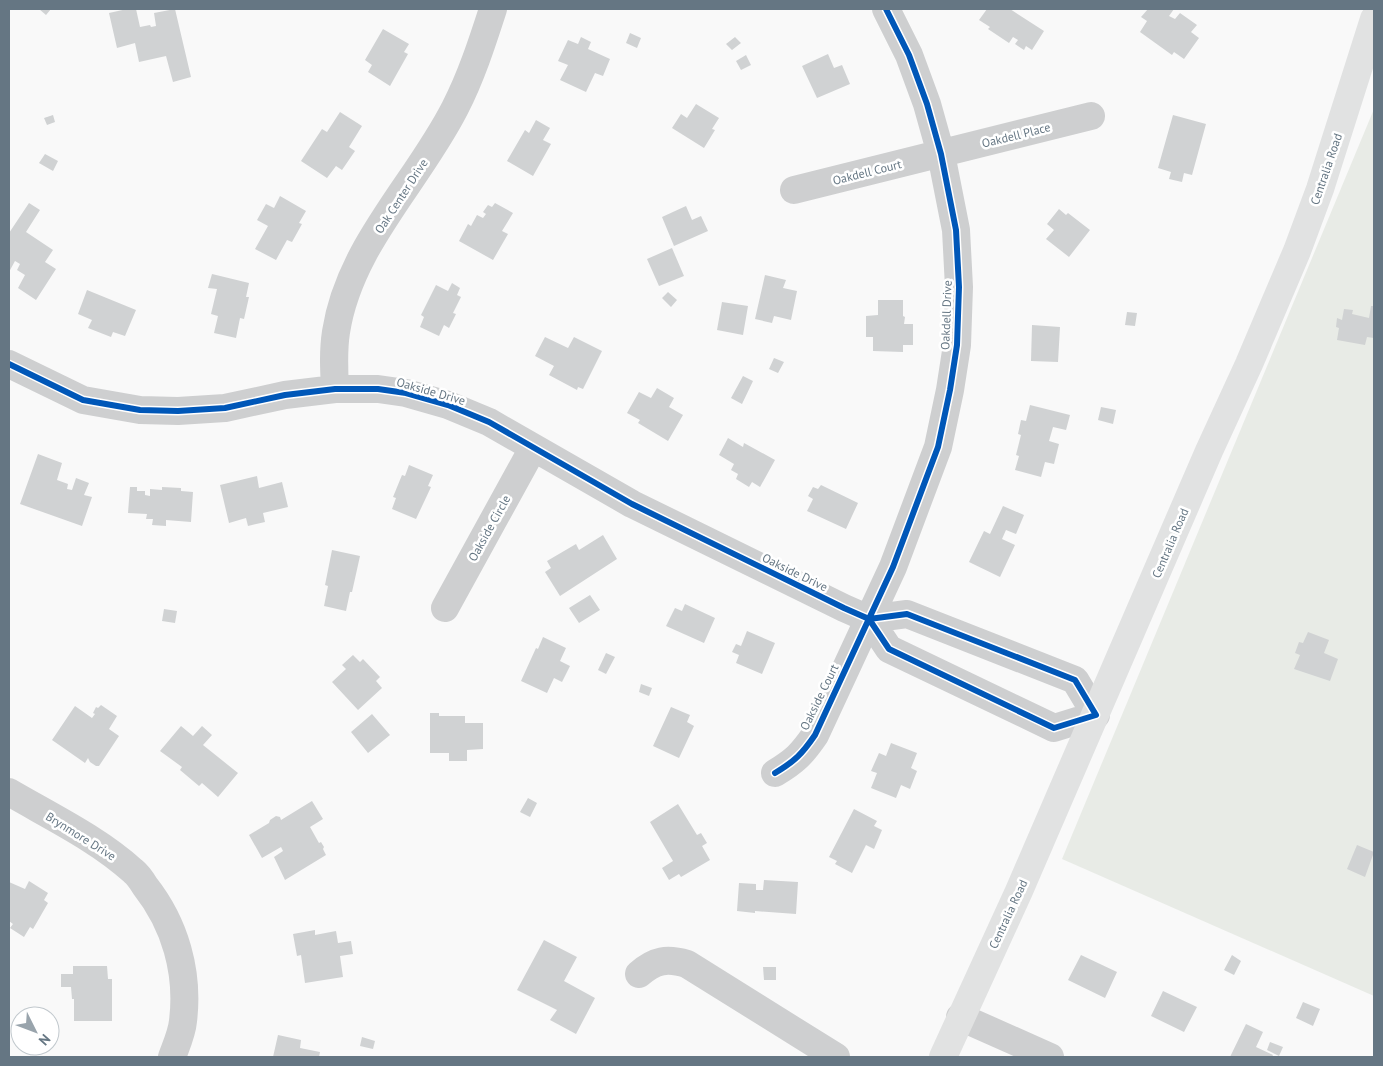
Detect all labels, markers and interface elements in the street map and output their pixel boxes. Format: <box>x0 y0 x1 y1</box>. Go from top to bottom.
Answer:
street label: Oakdell Place <box>980 119 1052 151</box>
street label: Centralia Road <box>1307 131 1345 207</box>
street label: Oak Center Drive <box>371 156 431 236</box>
street label: Oakdell Court <box>831 156 903 188</box>
street label: Oakdell Drive <box>937 280 955 350</box>
street label: Oakside Drive <box>395 374 467 408</box>
street label: Oakside Circle <box>465 492 513 564</box>
street label: Centralia Road <box>1149 506 1191 580</box>
street label: Oakside Drive <box>760 550 830 594</box>
street label: Oakside Court <box>797 661 841 733</box>
street label: Brynmore Drive <box>43 809 119 863</box>
street label: Centralia Road <box>985 877 1031 951</box>
north arrow <box>10 1006 60 1056</box>
text: N <box>35 1030 54 1049</box>

